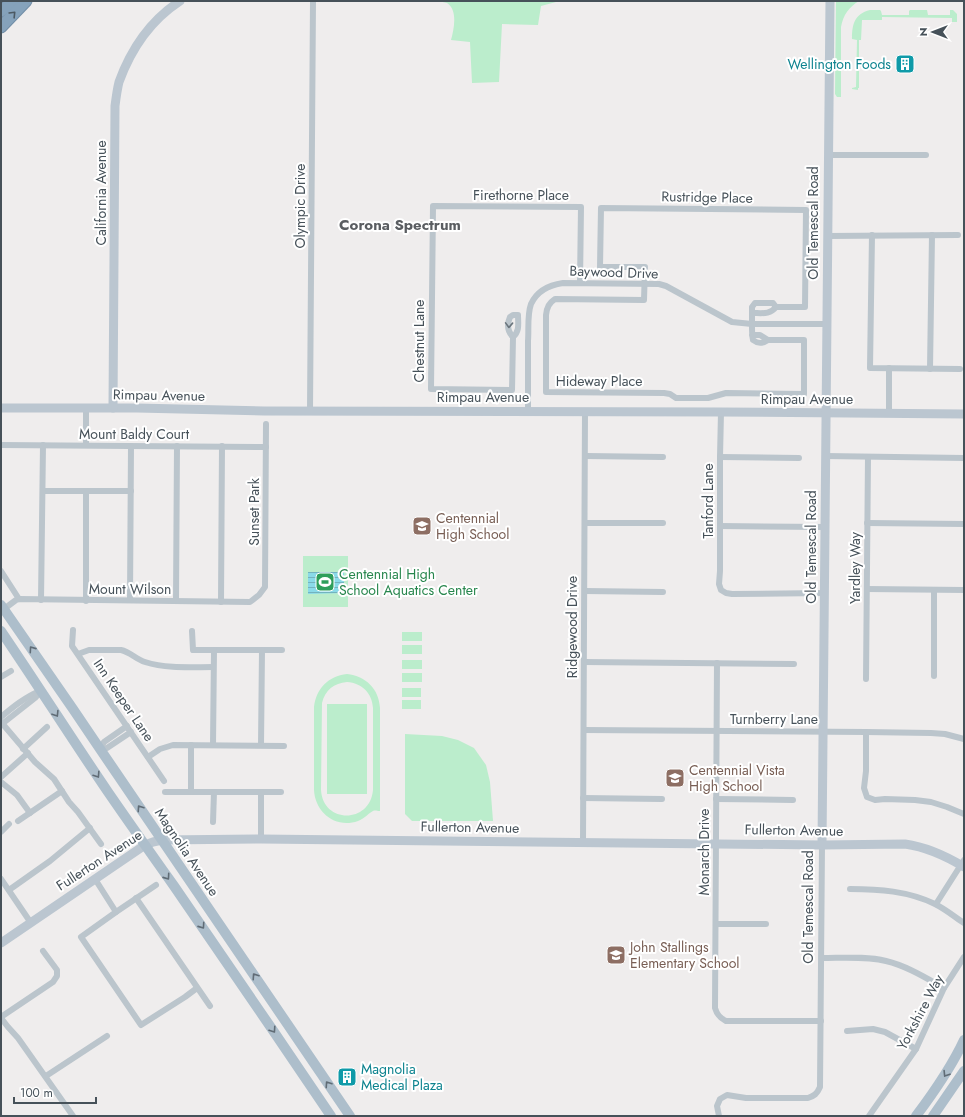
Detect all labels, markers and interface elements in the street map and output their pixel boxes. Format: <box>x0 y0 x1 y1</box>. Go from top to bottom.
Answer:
one-way arrow <box>8 11 16 19</box>
north arrow <box>913 12 953 52</box>
text: N <box>915 28 931 36</box>
building icon: Wellington Foods <box>894 53 916 75</box>
place label: Wellington Foods <box>788 54 891 74</box>
street label: California Avenue <box>91 140 111 246</box>
street label: Olympic Drive <box>290 164 310 249</box>
street label: Old Temescal Road <box>803 166 823 280</box>
street label: Firethorne Place <box>473 185 569 205</box>
street label: Rustridge Place <box>661 186 753 208</box>
district label: Corona Spectrum <box>339 214 461 236</box>
street label: Baywood Drive <box>569 260 659 284</box>
street label: Chestnut Lane <box>409 299 429 383</box>
one-way arrow <box>505 322 513 328</box>
street label: Hideway Place <box>556 371 642 391</box>
street label: Rimpau Avenue <box>113 384 205 406</box>
street label: Rimpau Avenue <box>437 387 529 407</box>
street label: Rimpau Avenue <box>761 389 853 409</box>
street label: Mount Baldy Court <box>79 424 190 444</box>
street label: Tanford Lane <box>698 463 718 539</box>
street label: Sunset Park <box>244 477 264 546</box>
street label: Old Temescal Road <box>801 490 821 604</box>
place label: Centennial High School <box>436 508 509 544</box>
school or university icon: Centennial High School <box>411 515 433 537</box>
street label: Yardley Way <box>845 531 865 604</box>
place label: Centennial High School Aquatics Center <box>339 564 478 600</box>
sports icon: Centennial High School Aquatics Center <box>314 571 336 593</box>
street label: Ridgewood Drive <box>562 576 582 678</box>
street label: Mount Wilson <box>89 579 171 599</box>
one-way arrow <box>30 647 37 654</box>
street label: Inn Keeper Lane <box>89 655 159 745</box>
one-way arrow <box>52 709 59 716</box>
street label: Turnberry Lane <box>730 709 818 729</box>
place label: Centennial Vista High School <box>689 760 785 796</box>
school or university icon: Centennial Vista High School <box>664 767 686 789</box>
one-way arrow <box>92 771 100 778</box>
street label: Magnolia Avenue <box>150 804 224 900</box>
one-way arrow <box>137 805 145 812</box>
street label: Monarch Drive <box>694 808 714 896</box>
street label: Fullerton Avenue <box>420 816 520 838</box>
street label: Fullerton Avenue <box>744 819 844 841</box>
street label: Fullerton Avenue <box>52 825 146 895</box>
street label: Old Temescal Road <box>798 850 818 964</box>
one-way arrow <box>162 872 169 879</box>
one-way arrow <box>197 922 204 929</box>
place label: John Stallings Elementary School <box>628 937 740 973</box>
school or university icon: John Stallings Elementary School <box>605 944 627 966</box>
street label: Yorkshire Way <box>892 970 949 1053</box>
one-way arrow <box>253 974 260 981</box>
one-way arrow <box>268 1025 275 1032</box>
place label: Magnolia Medical Plaza <box>361 1059 443 1095</box>
building icon: Magnolia Medical Plaza <box>336 1066 358 1088</box>
one-way arrow <box>943 1070 950 1077</box>
scale bar <box>14 1079 96 1105</box>
one-way arrow <box>325 1081 333 1088</box>
text: 100 m <box>20 1084 53 1102</box>

